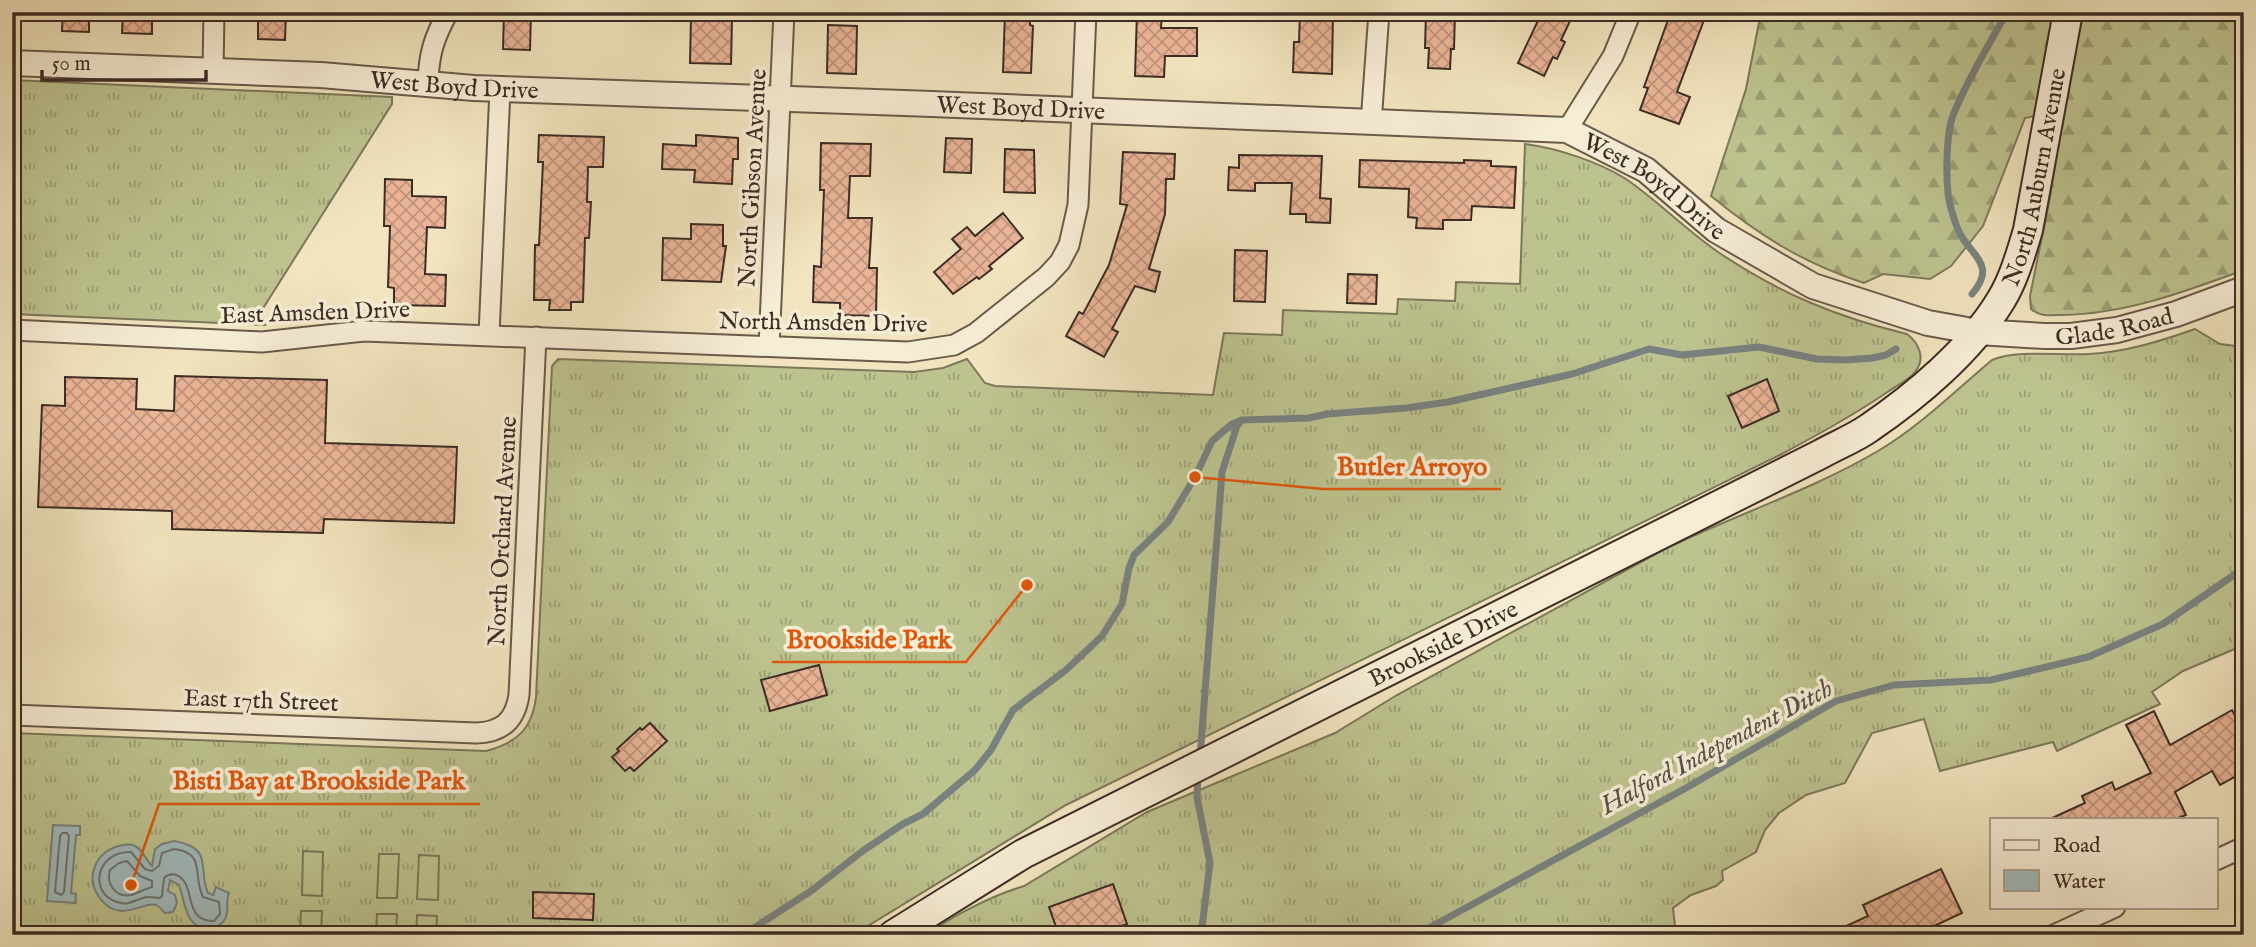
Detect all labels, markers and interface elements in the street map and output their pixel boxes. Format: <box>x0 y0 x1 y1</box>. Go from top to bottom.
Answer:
scale bar <box>42 38 206 82</box>
text: 50 m <box>52 51 91 78</box>
street label: West Boyd Drive <box>369 65 539 107</box>
street label: North Auburn Avenue <box>1996 66 2074 291</box>
street label: North Gibson Avenue <box>732 68 775 288</box>
street label: West Boyd Drive <box>936 90 1106 128</box>
street label: West Boyd Drive <box>1577 127 1730 249</box>
street label: East Amsden Drive <box>220 295 410 332</box>
street label: Glade Road <box>2055 301 2177 353</box>
street label: North Amsden Drive <box>718 306 928 341</box>
street label: North Orchard Avenue <box>482 415 525 647</box>
callout: Butler Arroyo <box>1323 442 1501 489</box>
text: Butler Arroyo <box>1337 451 1487 484</box>
street label: Brookside Drive <box>1364 594 1524 695</box>
callout: Brookside Park <box>772 615 966 662</box>
text: Brookside Park <box>786 624 953 657</box>
water label: Halford Independent Ditch <box>1594 672 1838 823</box>
street label: East 17th Street <box>183 683 339 720</box>
callout: Bisti Bay at Brookside Park <box>159 757 480 804</box>
text: Bisti Bay at Brookside Park <box>173 765 467 798</box>
legend <box>1990 818 2218 908</box>
text: Road <box>2053 833 2101 860</box>
text: Water <box>2053 869 2106 896</box>

